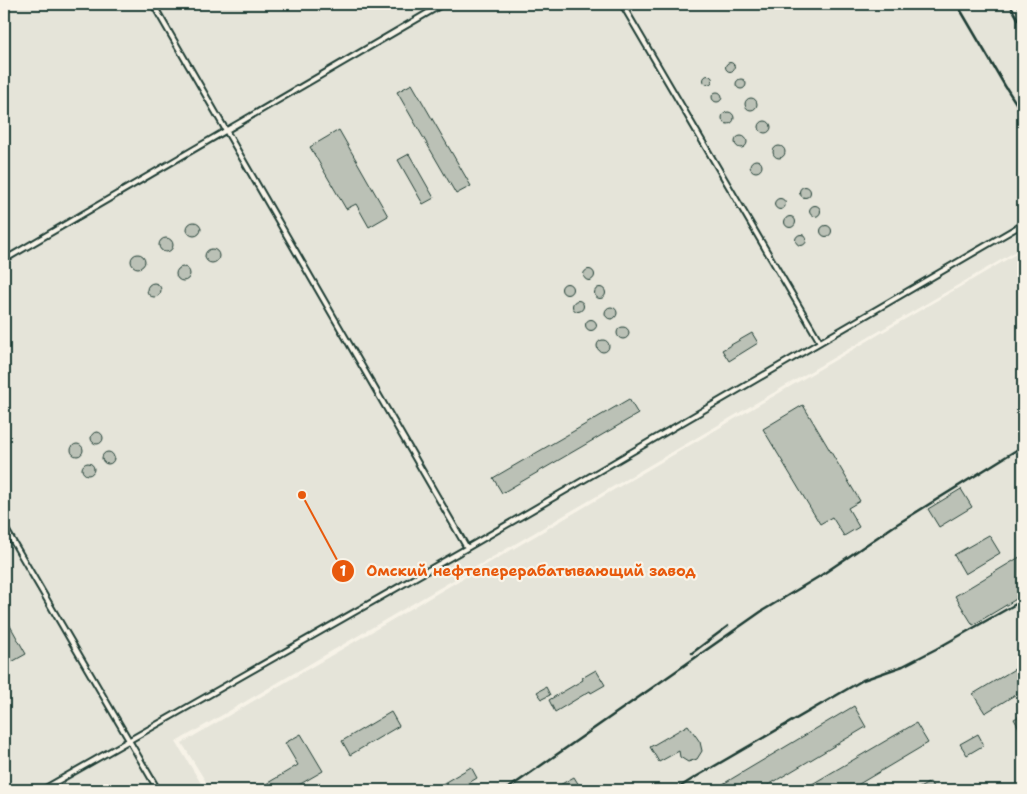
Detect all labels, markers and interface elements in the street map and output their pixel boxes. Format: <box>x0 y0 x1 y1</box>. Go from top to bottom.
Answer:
callout: Омский нефтеперерабатывающий завод <box>331 556 705 586</box>
text: 1 <box>340 561 347 581</box>
text: Омский нефтеперерабатывающий завод <box>366 561 696 581</box>

